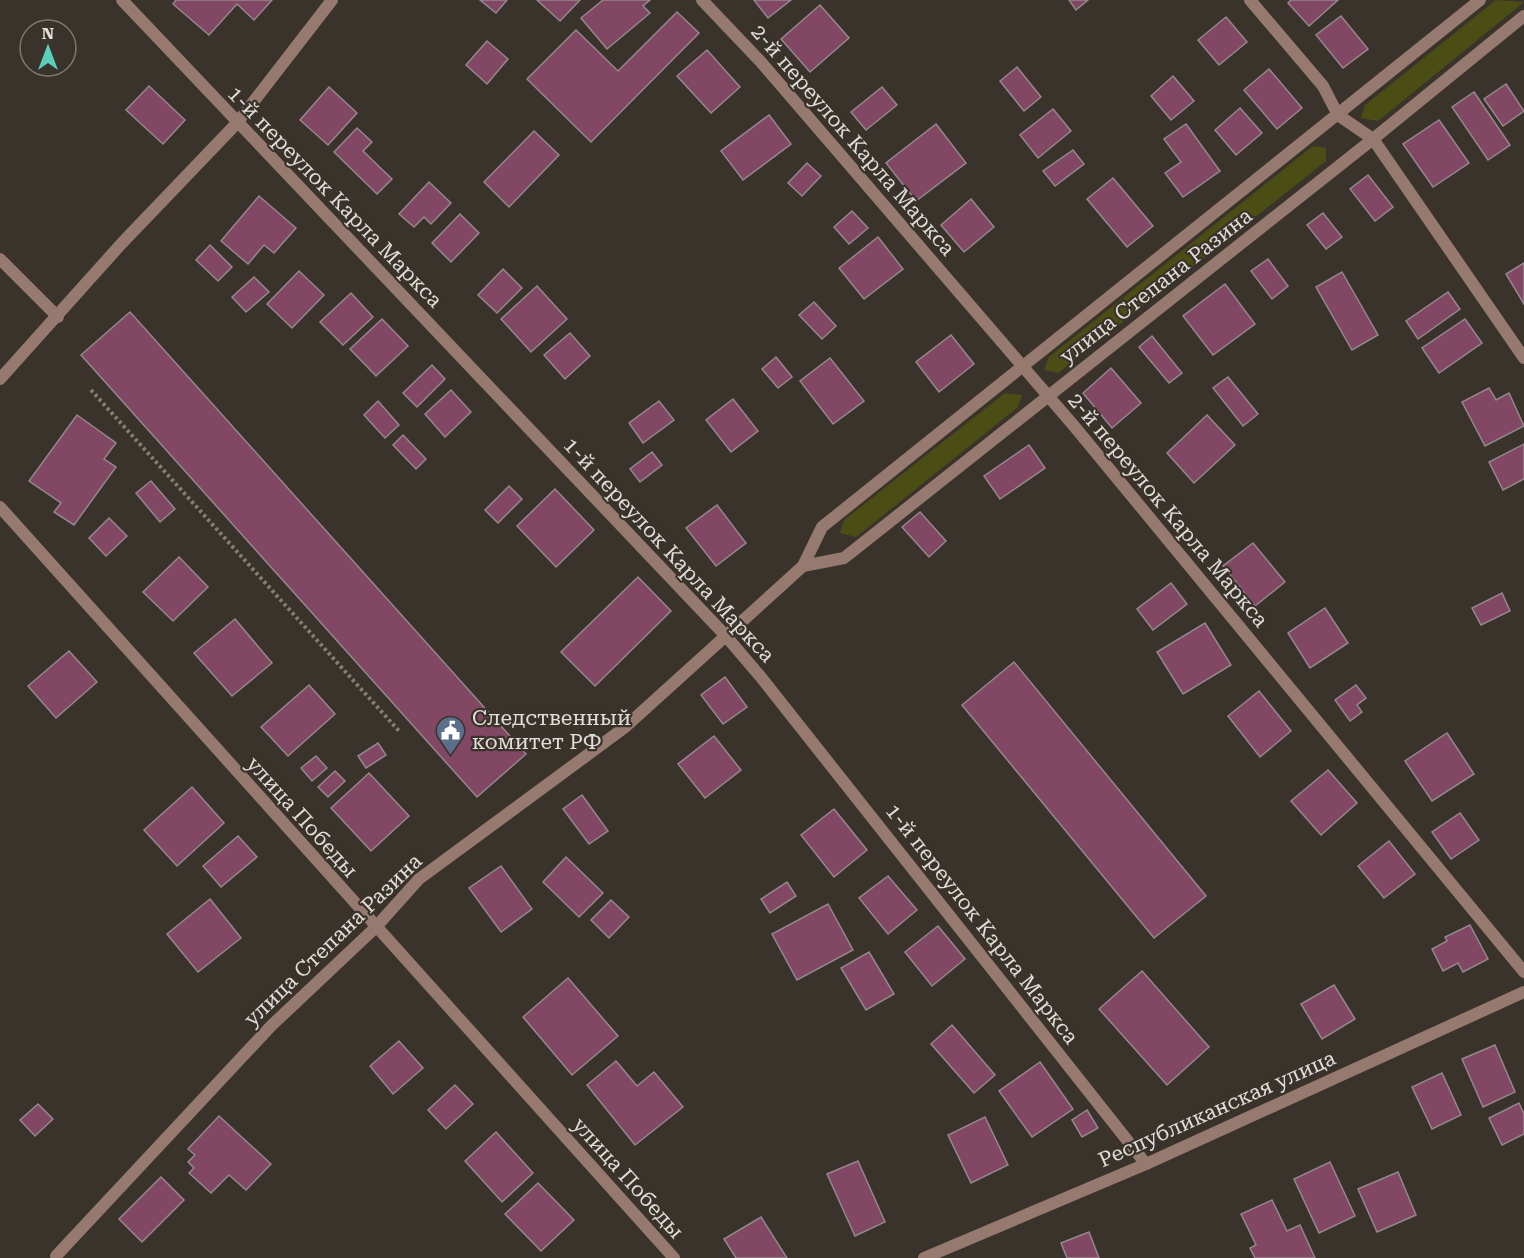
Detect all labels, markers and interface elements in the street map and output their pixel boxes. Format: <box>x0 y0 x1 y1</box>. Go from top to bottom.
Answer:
north arrow <box>18 18 78 78</box>
street label: 2-й переулок Карла Маркса <box>746 20 960 261</box>
text: N <box>42 24 54 43</box>
street label: 1-й переулок Карла Маркса <box>223 82 448 313</box>
street label: улица Степана Разина <box>1055 203 1257 368</box>
street label: 2-й переулок Карла Маркса <box>1063 388 1273 632</box>
street label: 1-й переулок Карла Маркса <box>559 433 780 668</box>
place label: Следственный комитет РФ <box>472 706 631 754</box>
public building icon: Следственный комитет РФ <box>435 714 467 756</box>
street label: улица Победы <box>241 752 363 882</box>
street label: 1-й переулок Карла Маркса <box>881 799 1084 1049</box>
street label: улица Степана Разина <box>239 849 427 1031</box>
street label: Республиканская улица <box>1095 1046 1340 1172</box>
street label: улица Победы <box>567 1113 689 1243</box>

